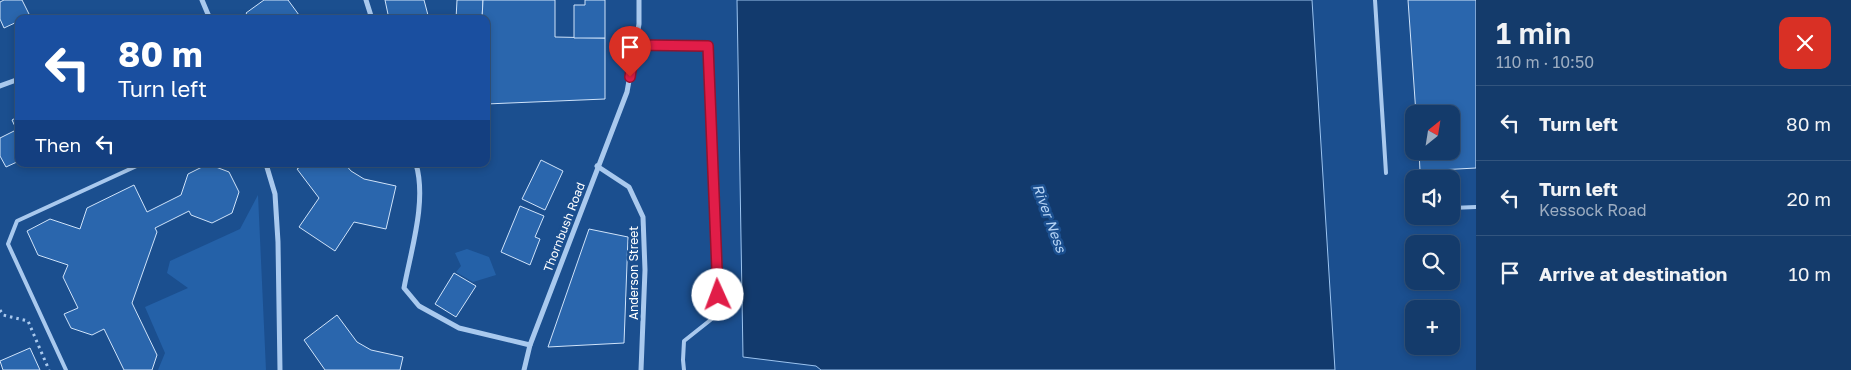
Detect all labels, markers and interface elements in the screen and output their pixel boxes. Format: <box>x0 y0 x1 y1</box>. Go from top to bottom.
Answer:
text: 1 min <box>1496 15 1571 51</box>
button: close <box>1779 17 1831 69</box>
pin <box>609 26 651 77</box>
text: 80 m <box>118 33 203 75</box>
icon: arrive <box>616 33 644 61</box>
icon: left <box>35 35 100 100</box>
text: 110 m · 10:50 <box>1496 52 1594 72</box>
text: Turn left <box>118 75 207 102</box>
north arrow <box>1405 105 1460 160</box>
map controls <box>1405 105 1460 355</box>
icon: left <box>1496 109 1524 137</box>
text: Turn left <box>1539 112 1618 135</box>
text: 80 m <box>1786 112 1831 135</box>
icon: left <box>91 130 119 158</box>
text: Then <box>35 133 81 156</box>
button: sound <box>1405 170 1460 225</box>
text: Turn left <box>1539 177 1618 200</box>
street label: Thornbush Road <box>540 180 588 274</box>
water label: River Ness <box>1030 181 1070 255</box>
icon: left <box>1496 184 1524 212</box>
text: 20 m <box>1787 187 1831 210</box>
text: Kessock Road <box>1539 200 1647 220</box>
street label: Anderson Street <box>626 226 641 320</box>
button: search <box>1405 235 1460 290</box>
icon: arrive <box>1496 259 1524 287</box>
text: Arrive at destination <box>1539 262 1727 285</box>
text: 10 m <box>1788 262 1831 285</box>
position arrow <box>691 268 743 320</box>
button: + <box>1405 300 1460 355</box>

